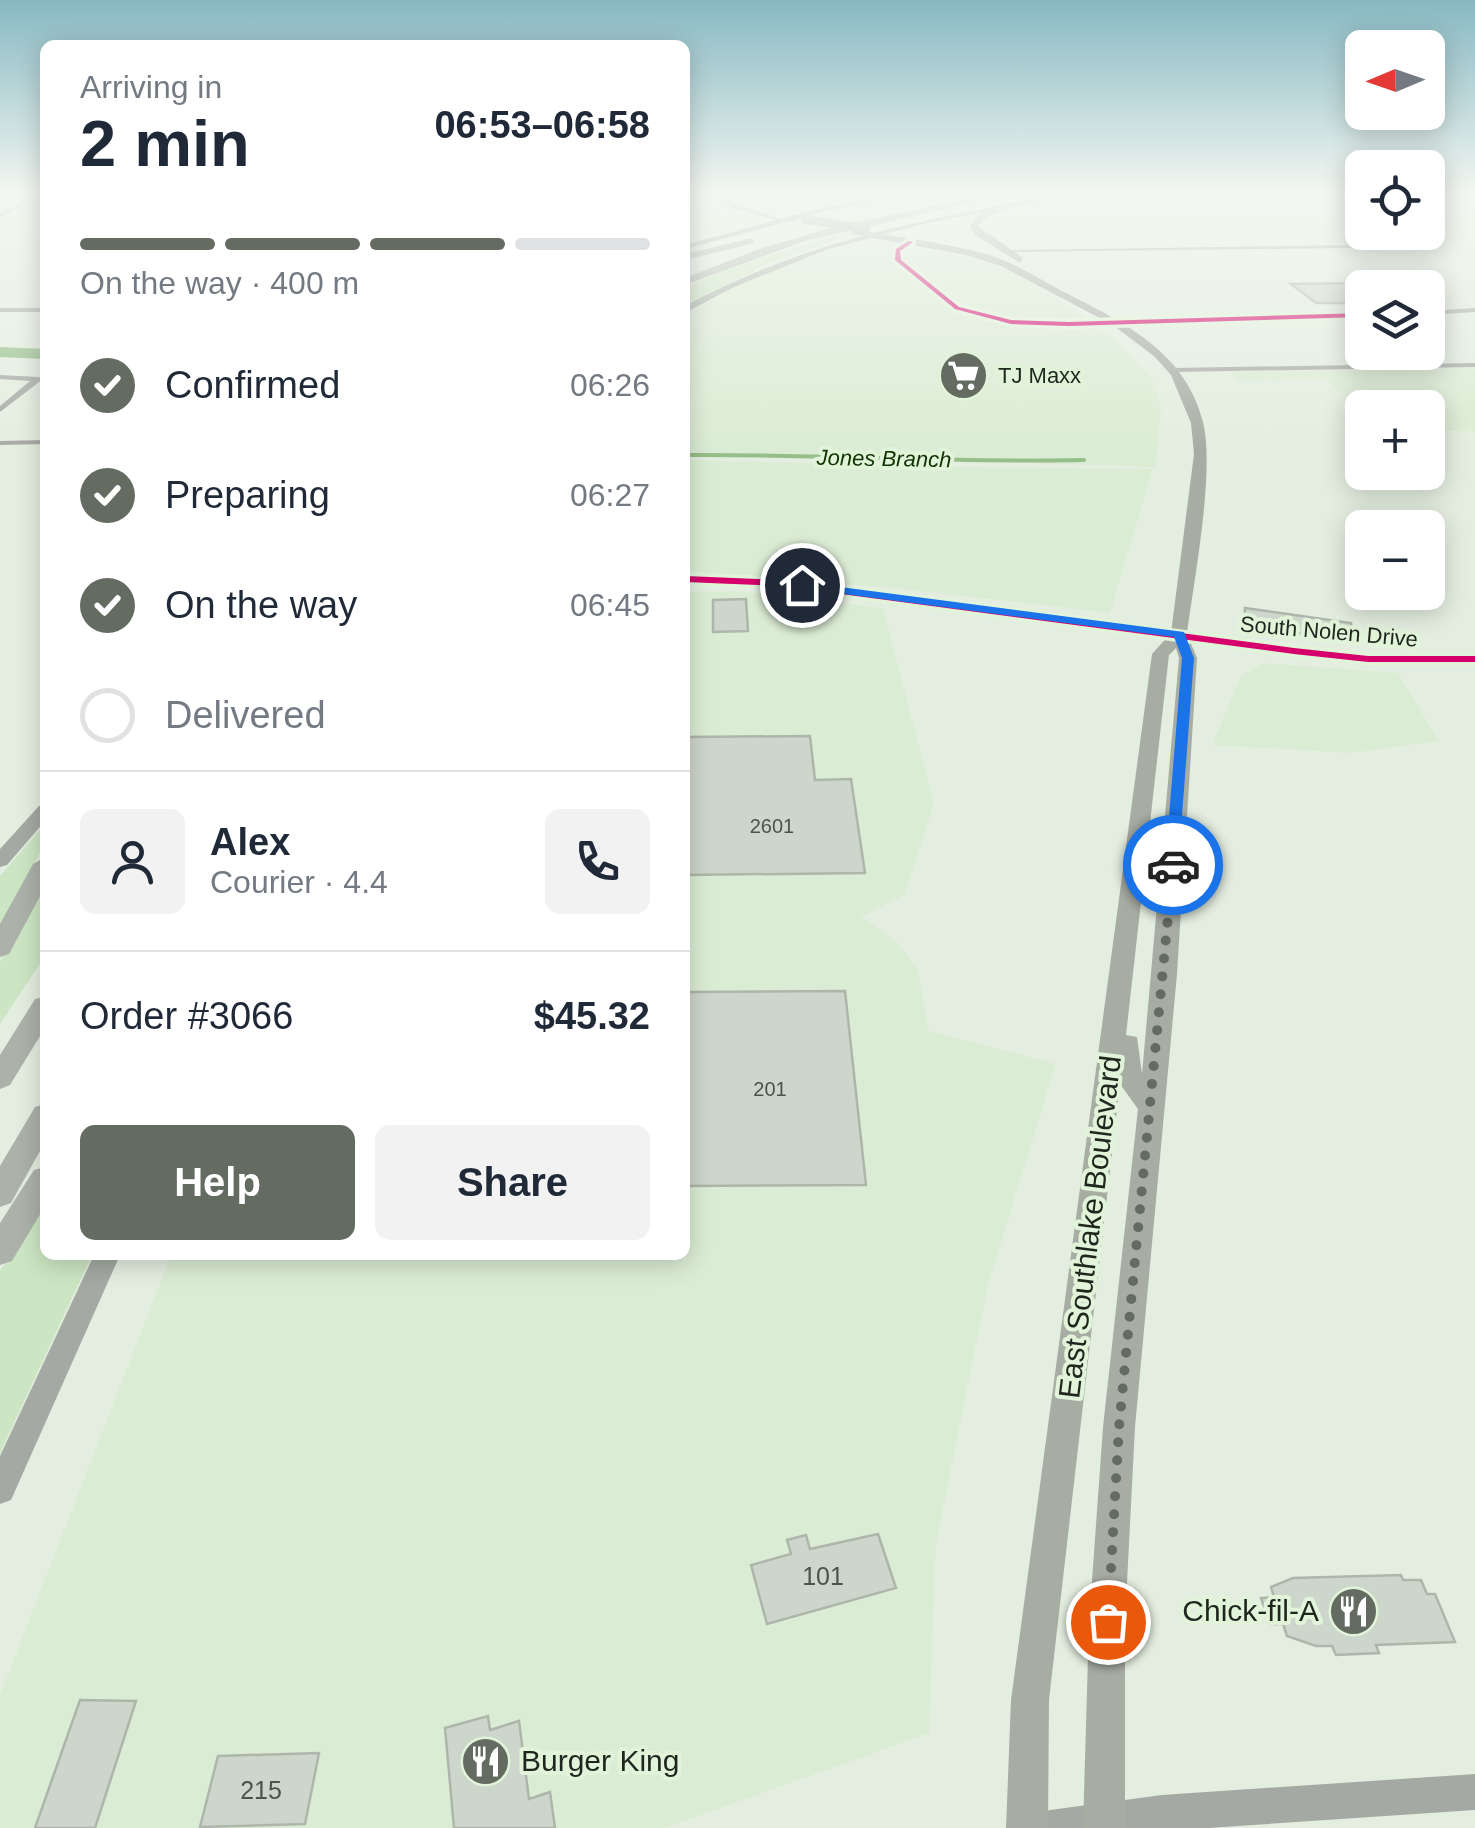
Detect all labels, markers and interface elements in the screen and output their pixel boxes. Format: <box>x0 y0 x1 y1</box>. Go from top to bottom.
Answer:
north arrow <box>1345 30 1445 130</box>
map controls <box>1345 30 1445 610</box>
text: Arriving in <box>80 69 222 105</box>
text: 06:53–06:58 <box>434 104 650 146</box>
text: 2 min <box>80 107 250 180</box>
button: locate <box>1345 150 1445 250</box>
text: On the way · 400 m <box>80 265 359 301</box>
button: layers <box>1345 270 1445 370</box>
supermarket icon: TJ Maxx <box>937 349 989 401</box>
icon: check <box>80 358 135 413</box>
place label: TJ Maxx <box>998 363 1081 388</box>
text: Confirmed <box>165 364 340 406</box>
text: 06:26 <box>570 367 650 403</box>
button: + <box>1345 390 1445 490</box>
water label: Jones Branch <box>816 445 951 472</box>
icon: check <box>80 468 135 523</box>
text: Preparing <box>165 474 330 516</box>
text: 06:27 <box>570 477 650 513</box>
button: − <box>1345 510 1445 610</box>
pin <box>760 543 845 628</box>
icon: home <box>775 558 830 613</box>
icon: check <box>80 578 135 633</box>
text: On the way <box>165 584 357 626</box>
text: 06:45 <box>570 587 650 623</box>
street label: South Nolen Drive <box>1239 611 1419 652</box>
text: Delivered <box>165 694 326 736</box>
button: person <box>80 809 185 914</box>
button: phone <box>545 809 650 914</box>
house number: 2601 <box>750 815 794 837</box>
courier <box>1123 815 1223 915</box>
text: Alex <box>210 821 290 863</box>
icon: car <box>1146 838 1201 893</box>
text: Courier · 4.4 <box>210 864 388 900</box>
text: Order #3066 <box>80 995 293 1037</box>
text: $45.32 <box>534 995 650 1037</box>
street label: East Southlake Boulevard <box>1052 1054 1127 1400</box>
house number: 201 <box>753 1078 787 1100</box>
button: Help <box>80 1125 355 1240</box>
button: Share <box>375 1125 650 1240</box>
house number: 101 <box>802 1562 844 1590</box>
pin <box>1066 1580 1151 1665</box>
restaurant icon: Chick-fil-A <box>1328 1585 1380 1637</box>
place label: Chick-fil-A <box>1182 1594 1319 1627</box>
icon: bag <box>1081 1595 1136 1650</box>
restaurant icon: Burger King <box>460 1735 512 1787</box>
place label: Burger King <box>521 1744 679 1777</box>
house number: 215 <box>240 1776 282 1804</box>

